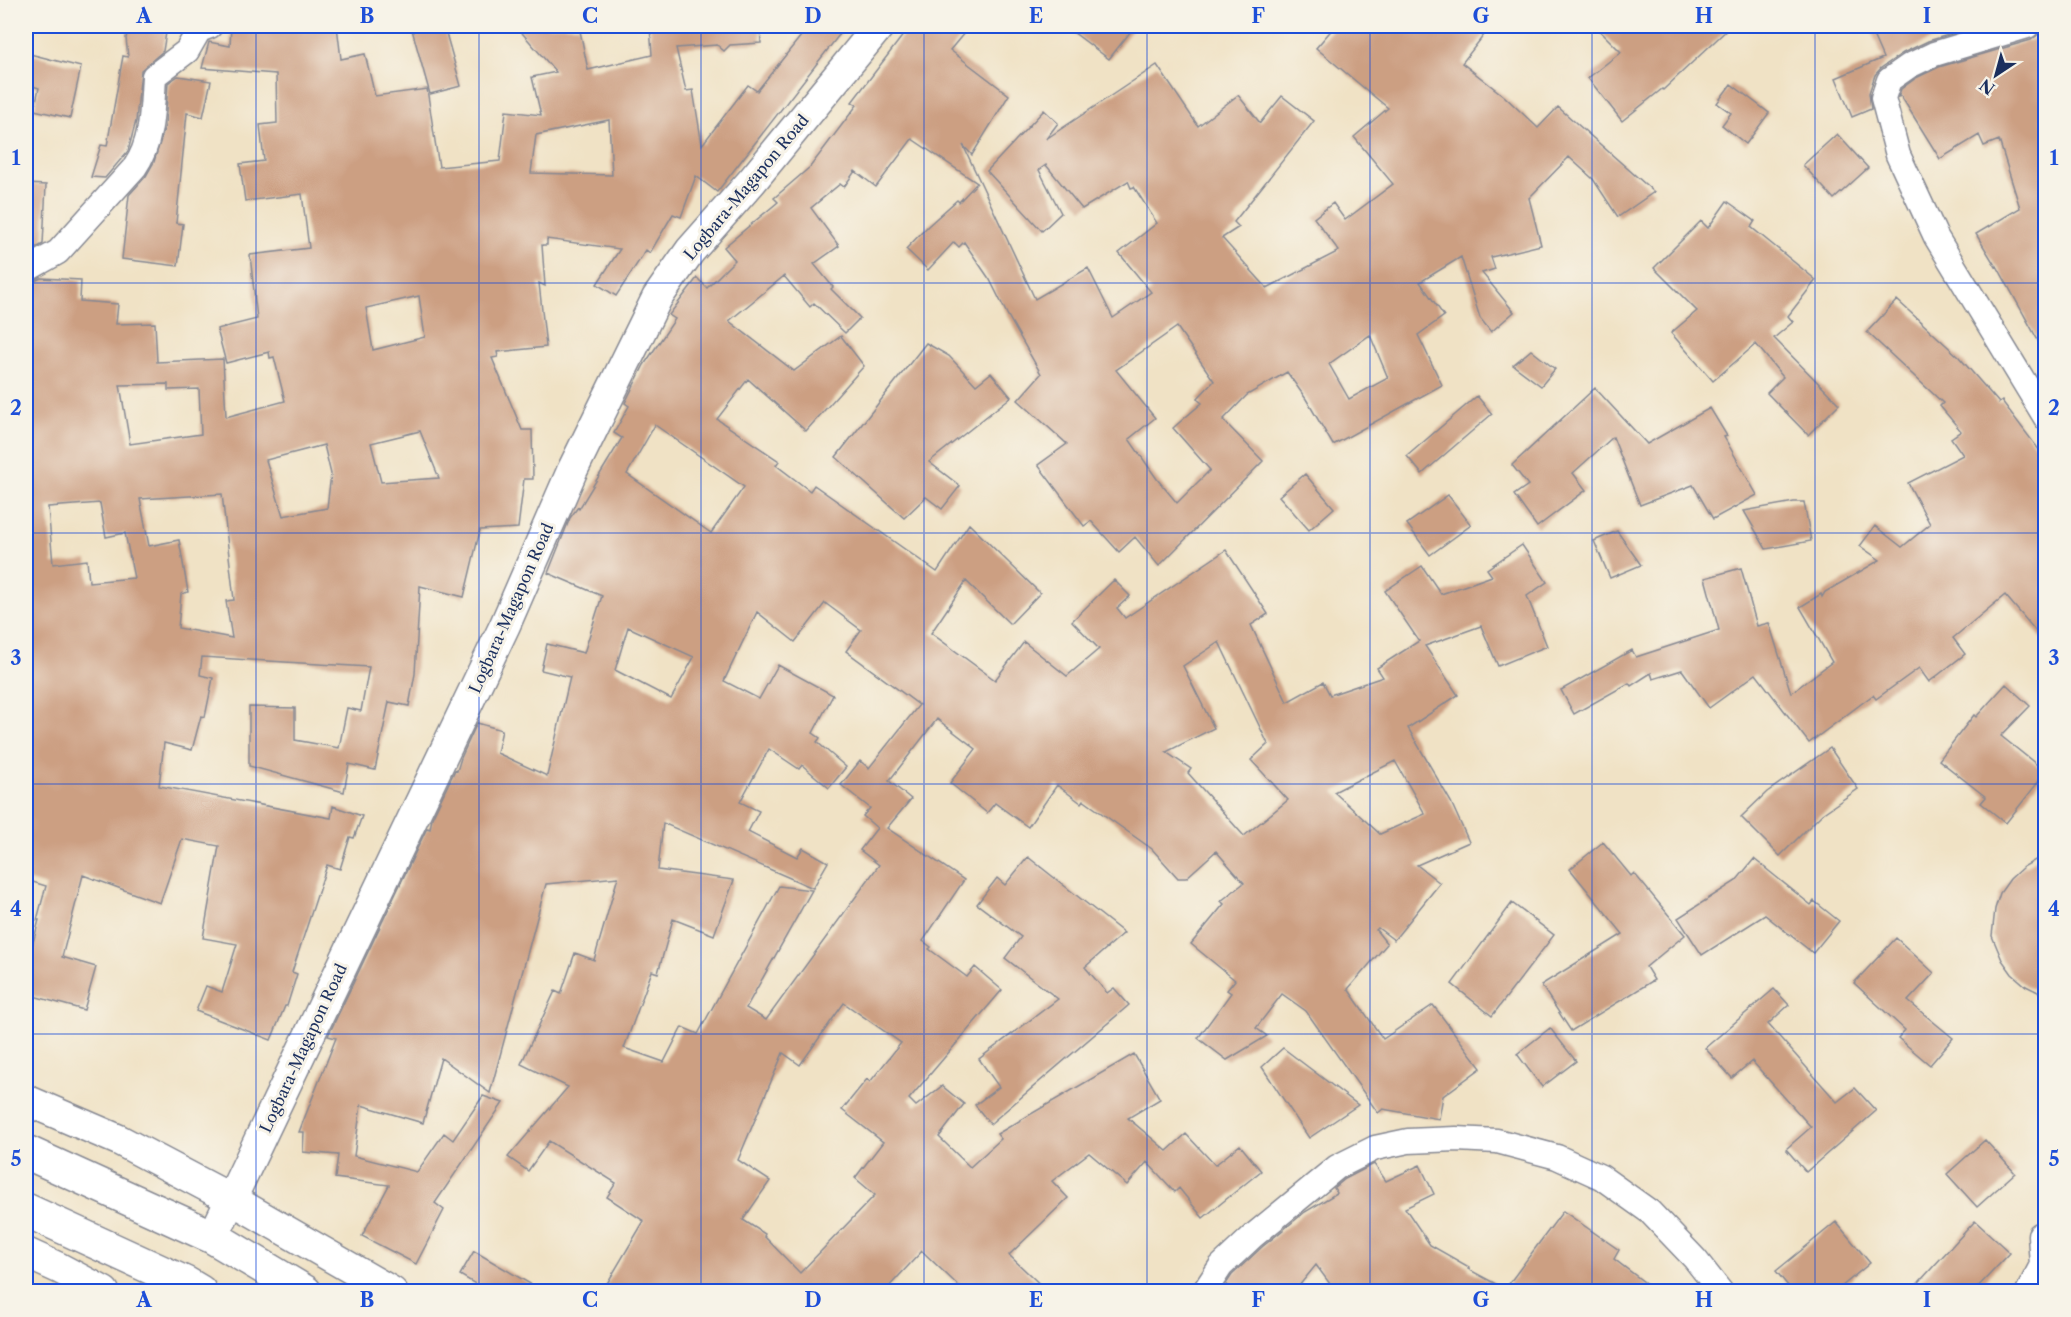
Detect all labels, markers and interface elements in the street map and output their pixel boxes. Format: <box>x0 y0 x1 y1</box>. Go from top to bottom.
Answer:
text: A <box>135 4 152 28</box>
text: B <box>360 4 375 28</box>
text: C <box>582 4 598 28</box>
text: D <box>804 4 822 28</box>
text: E <box>1029 4 1043 28</box>
text: F <box>1251 4 1265 28</box>
text: G <box>1473 4 1490 28</box>
text: H <box>1695 4 1713 28</box>
text: I <box>1923 4 1931 28</box>
north arrow <box>1966 45 2026 105</box>
text: N <box>1976 75 1999 99</box>
street label: Logbara-Magapon Road <box>679 110 813 264</box>
text: 1 <box>12 146 21 170</box>
text: 1 <box>2050 146 2059 170</box>
text: 2 <box>10 396 22 420</box>
text: 2 <box>2048 396 2060 420</box>
street label: Logbara-Magapon Road <box>464 520 558 696</box>
text: 3 <box>10 646 22 670</box>
text: 3 <box>2048 646 2060 670</box>
text: 4 <box>10 897 22 921</box>
text: 4 <box>2048 897 2060 921</box>
street label: Logbara-Magapon Road <box>255 960 351 1136</box>
text: 5 <box>10 1147 22 1171</box>
text: 5 <box>2048 1147 2060 1171</box>
text: A <box>135 1288 152 1312</box>
text: B <box>360 1288 375 1312</box>
text: C <box>582 1288 598 1312</box>
text: D <box>804 1288 822 1312</box>
text: E <box>1029 1288 1043 1312</box>
text: F <box>1251 1288 1265 1312</box>
text: G <box>1473 1288 1490 1312</box>
text: H <box>1695 1288 1713 1312</box>
text: I <box>1923 1288 1931 1312</box>

